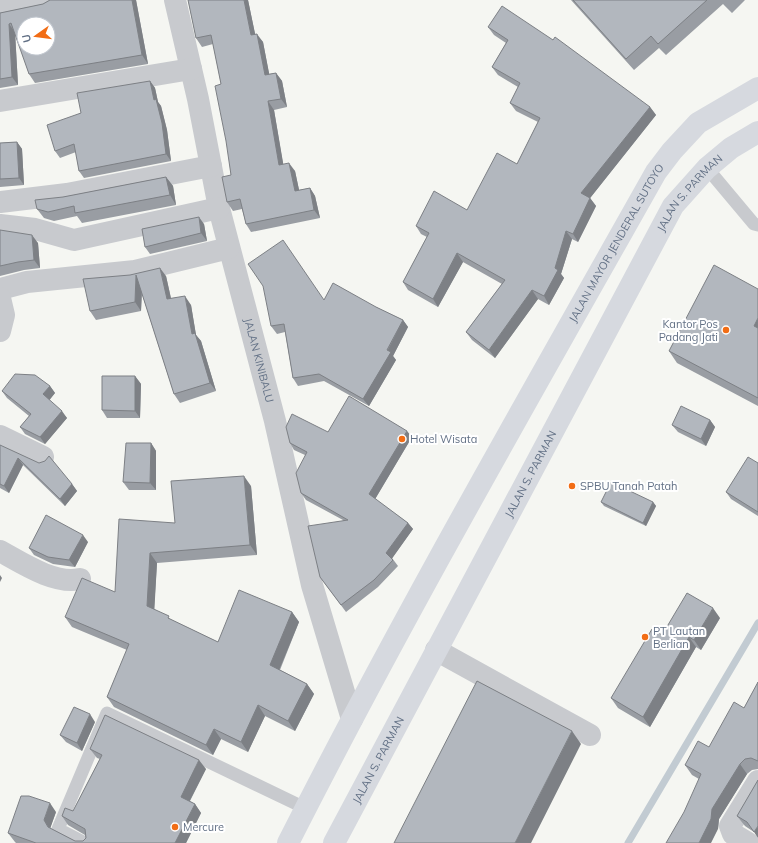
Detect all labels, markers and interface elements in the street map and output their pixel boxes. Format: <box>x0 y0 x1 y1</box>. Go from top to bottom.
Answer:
north arrow <box>16 16 56 56</box>
text: U <box>19 33 34 44</box>
street label: JALAN S. PARMAN <box>654 151 725 234</box>
street label: JALAN MAYOR JENDERAL SUTOYO <box>566 161 667 325</box>
street label: JALAN KINIBALU <box>241 316 277 404</box>
place label: Kantor Pos Padang Jati <box>659 317 718 344</box>
marker: Kantor Pos Padang Jati <box>721 325 731 335</box>
street label: JALAN S. PARMAN <box>501 428 559 520</box>
place label: Hotel Wisata <box>410 432 477 446</box>
marker: Hotel Wisata <box>397 434 407 444</box>
place label: SPBU Tanah Patah <box>580 479 678 493</box>
marker: SPBU Tanah Patah <box>567 481 577 491</box>
place label: PT Lautan Berlian <box>653 624 705 651</box>
marker: PT Lautan Berlian <box>640 632 650 642</box>
street label: JALAN S. PARMAN <box>349 714 407 806</box>
place label: Mercure <box>183 820 224 834</box>
marker: Mercure <box>170 822 180 832</box>

